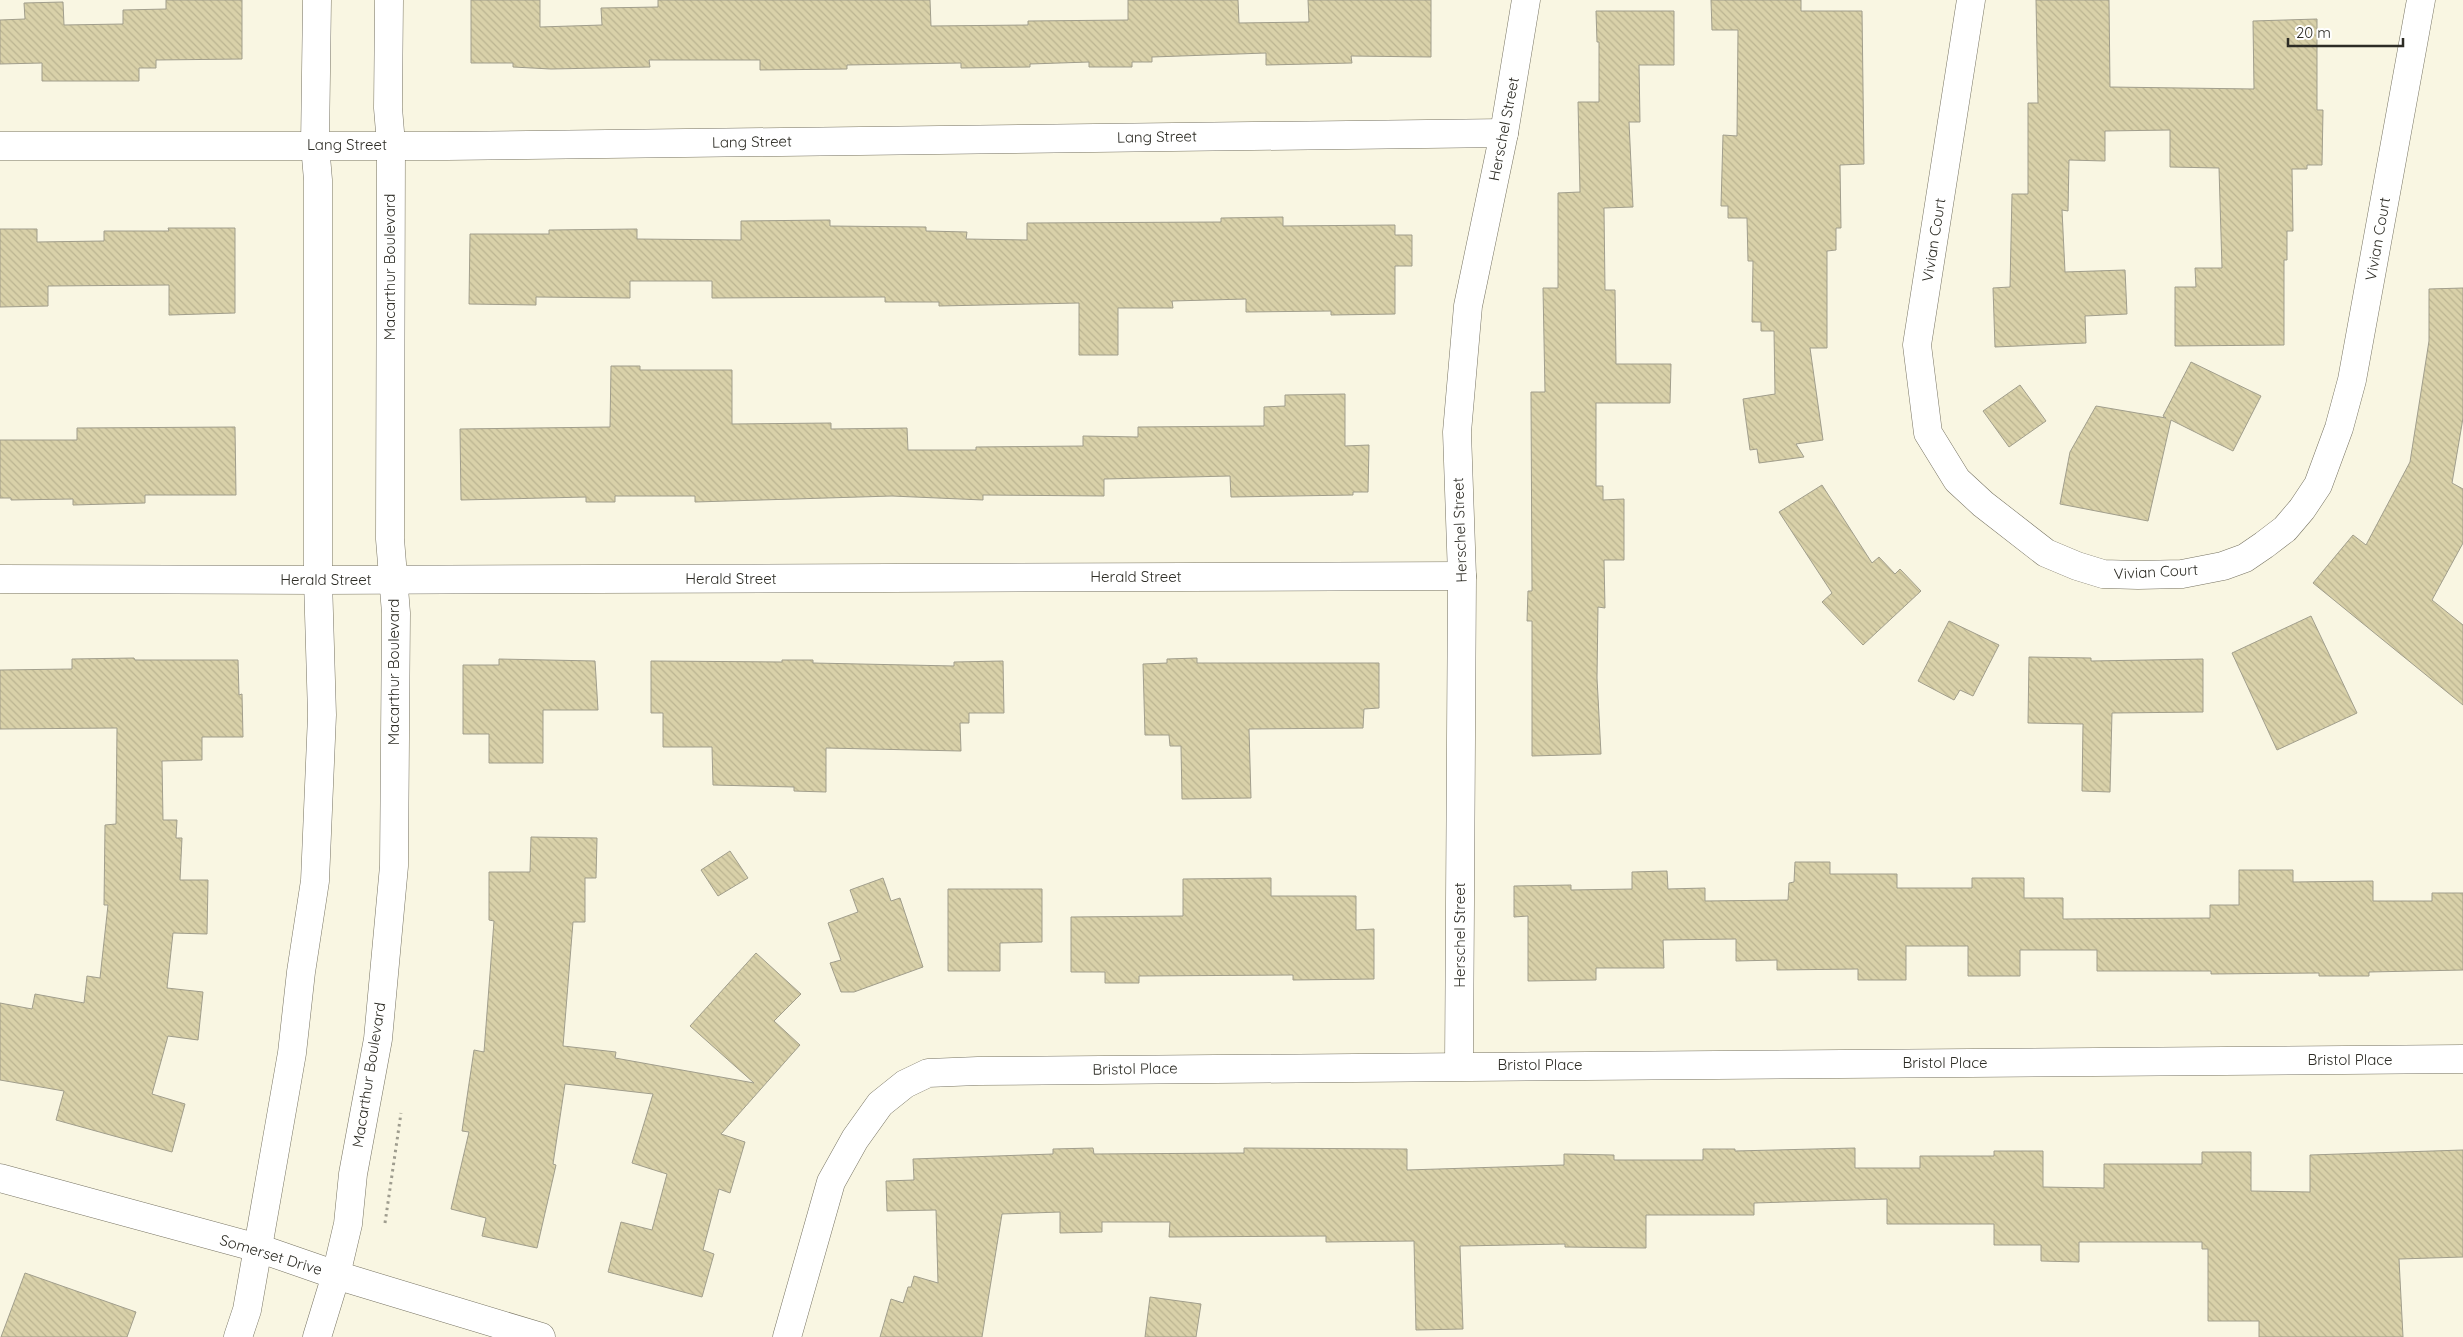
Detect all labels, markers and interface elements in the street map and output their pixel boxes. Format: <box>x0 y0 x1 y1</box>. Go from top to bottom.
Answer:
scale bar <box>2288 15 2403 47</box>
text: 20 m <box>2296 23 2331 42</box>
street label: Herschel Street <box>1484 75 1523 182</box>
street label: Lang Street <box>1117 126 1197 147</box>
street label: Lang Street <box>712 131 792 152</box>
street label: Lang Street <box>307 135 387 154</box>
street label: Macarthur Boulevard <box>380 194 399 340</box>
street label: Vivian Court <box>2361 196 2394 282</box>
street label: Vivian Court <box>1918 197 1949 283</box>
street label: Herschel Street <box>1448 477 1471 583</box>
street label: Vivian Court <box>2113 560 2199 583</box>
street label: Herald Street <box>1090 567 1182 586</box>
street label: Herald Street <box>685 569 777 588</box>
street label: Herald Street <box>280 570 372 589</box>
street label: Macarthur Boulevard <box>384 599 403 745</box>
street label: Herschel Street <box>1450 882 1469 988</box>
street label: Macarthur Boulevard <box>348 1001 389 1149</box>
street label: Bristol Place <box>2307 1050 2393 1069</box>
street label: Bristol Place <box>1902 1053 1988 1072</box>
street label: Bristol Place <box>1497 1055 1583 1074</box>
street label: Bristol Place <box>1092 1058 1178 1079</box>
street label: Somerset Drive <box>218 1230 325 1279</box>

